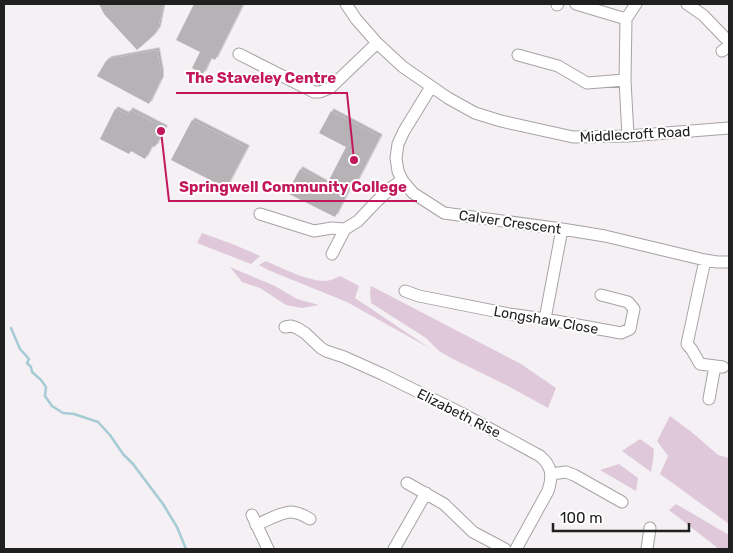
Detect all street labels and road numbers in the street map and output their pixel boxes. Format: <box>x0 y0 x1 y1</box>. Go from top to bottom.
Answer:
street label: Middlecroft Road <box>579 123 691 146</box>
street label: Calver Crescent <box>458 207 563 238</box>
street label: Longshaw Close <box>492 303 600 338</box>
street label: Elizabeth Rise <box>414 385 503 442</box>

